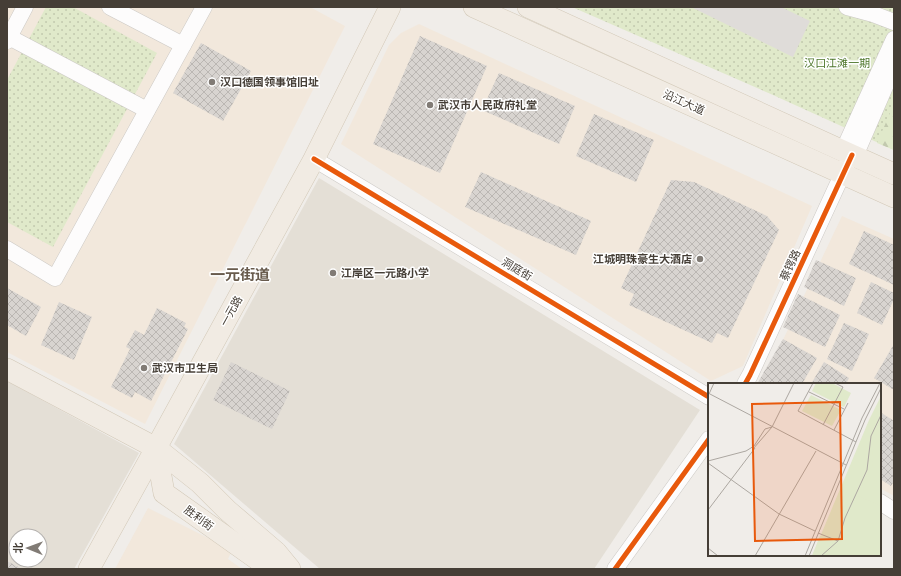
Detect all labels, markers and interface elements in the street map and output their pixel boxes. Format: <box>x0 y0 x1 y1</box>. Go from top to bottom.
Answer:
park label: 汉口江滩一期 <box>804 57 870 70</box>
place label: 汉口德国领事馆旧址 <box>220 76 319 89</box>
marker: 汉口德国领事馆旧址 <box>207 77 217 87</box>
street label: 沿江大道 <box>661 88 707 117</box>
place label: 武汉市人民政府礼堂 <box>438 99 537 112</box>
marker: 武汉市人民政府礼堂 <box>425 100 435 110</box>
street label: 蔡锷路 <box>778 248 803 283</box>
place label: 江城明珠豪生大酒店 <box>593 253 692 266</box>
marker: 江城明珠豪生大酒店 <box>695 254 705 264</box>
street label: 洞庭街 <box>499 255 534 283</box>
district label: 一元街道 <box>210 266 270 284</box>
place label: 江岸区一元路小学 <box>341 267 429 280</box>
marker: 江岸区一元路小学 <box>328 268 338 278</box>
street label: 一元路 <box>218 294 245 329</box>
place label: 武汉市卫生局 <box>152 362 218 375</box>
marker: 武汉市卫生局 <box>139 363 149 373</box>
inset map <box>708 383 881 556</box>
street label: 胜利街 <box>182 503 216 533</box>
north arrow <box>8 528 48 568</box>
text: 北 <box>12 542 25 553</box>

